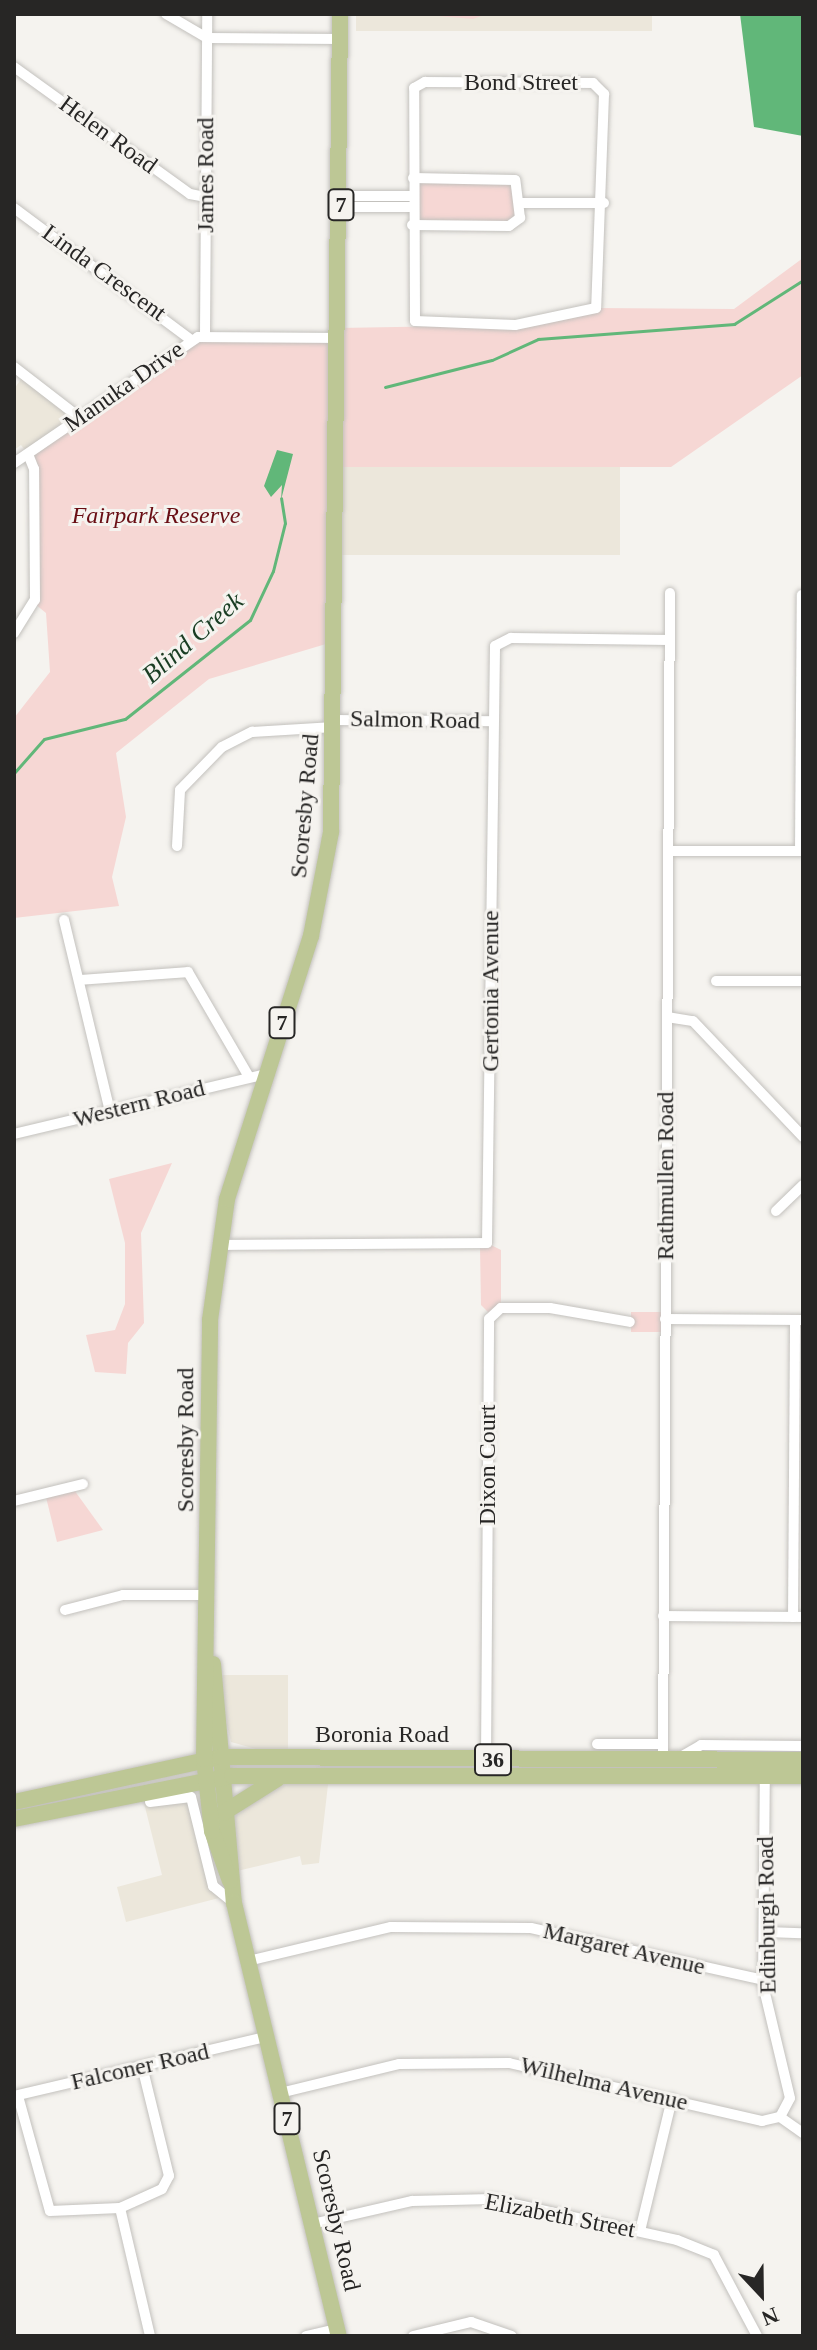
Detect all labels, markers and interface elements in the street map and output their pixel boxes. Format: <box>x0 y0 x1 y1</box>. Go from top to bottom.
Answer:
street label: Bond Street <box>464 69 578 97</box>
street label: Helen Road <box>53 90 163 180</box>
street label: James Road <box>192 117 220 233</box>
road number: 7 <box>327 187 355 223</box>
street label: Linda Crescent <box>36 218 172 328</box>
street label: Manuka Drive <box>59 335 189 439</box>
park label: Fairpark Reserve <box>72 502 240 530</box>
water label: Blind Creek <box>136 586 250 690</box>
street label: Salmon Road <box>350 704 480 736</box>
street label: Scoresby Road <box>284 733 326 879</box>
street label: Gertonia Avenue <box>477 910 505 1072</box>
road number: 7 <box>268 1005 296 1041</box>
street label: Western Road <box>70 1074 208 1134</box>
street label: Rathmullen Road <box>652 1092 680 1260</box>
street label: Scoresby Road <box>172 1368 200 1512</box>
street label: Dixon Court <box>474 1405 502 1525</box>
street label: Boronia Road <box>315 1721 449 1749</box>
road number: 36 <box>473 1742 513 1778</box>
street label: Edinburgh Road <box>751 1836 783 1994</box>
street label: Margaret Avenue <box>540 1916 708 1982</box>
street label: Falconer Road <box>68 2037 212 2097</box>
street label: Wilhelma Avenue <box>517 2051 691 2117</box>
road number: 7 <box>273 2101 301 2137</box>
street label: Scoresby Road <box>306 2146 366 2294</box>
street label: Elizabeth Street <box>482 2187 638 2245</box>
north arrow <box>721 2254 801 2334</box>
text: N <box>758 2302 782 2331</box>

